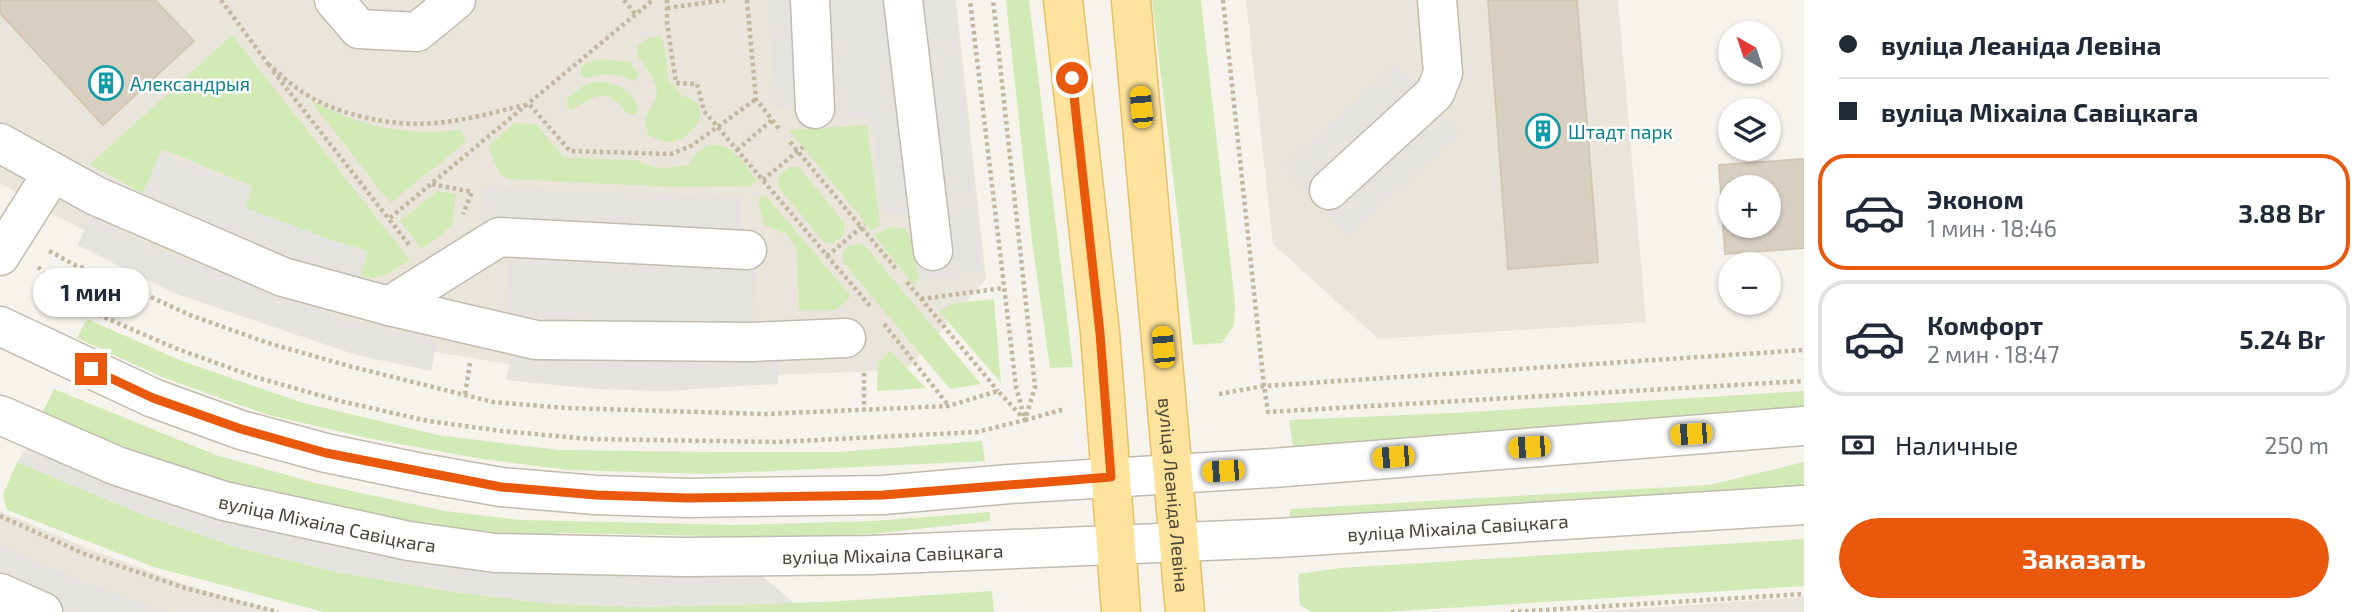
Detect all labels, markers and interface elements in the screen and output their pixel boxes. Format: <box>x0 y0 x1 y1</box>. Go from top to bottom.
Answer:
north arrow <box>1718 21 1782 84</box>
map controls <box>1718 21 1781 315</box>
text: вуліца Леаніда Левіна <box>1881 29 2161 60</box>
route start <box>1056 62 1088 94</box>
building icon: Александрыя <box>87 64 125 102</box>
place label: Александрыя <box>130 72 250 95</box>
car <box>1129 85 1154 129</box>
text: вуліца Міхаіла Савіцкага <box>1881 96 2198 127</box>
button: layers <box>1718 98 1781 161</box>
building icon: Штадт парк <box>1524 112 1562 150</box>
place label: Штадт парк <box>1568 120 1673 143</box>
button: + <box>1718 175 1781 238</box>
icon: car <box>1843 181 1906 244</box>
text: Эконом <box>1927 183 2024 214</box>
text: 3.88 Br <box>2238 197 2325 228</box>
text: 1 мин · 18:46 <box>1927 214 2057 242</box>
button: − <box>1718 252 1781 315</box>
callout: 1 мин <box>33 268 149 316</box>
text: 1 мин <box>61 278 121 306</box>
icon: car <box>1843 307 1906 370</box>
text: Комфорт <box>1927 309 2043 340</box>
text: 5.24 Br <box>2239 323 2325 354</box>
car <box>1151 325 1176 369</box>
text: 2 мин · 18:47 <box>1927 340 2059 368</box>
route end <box>75 353 107 385</box>
street label: вуліца Леаніда Левіна <box>1155 397 1195 594</box>
car <box>1670 422 1713 446</box>
icon: cash <box>1839 426 1877 464</box>
text: Наличные <box>1895 429 2018 460</box>
text: 250 m <box>2265 431 2329 459</box>
car <box>1508 435 1551 459</box>
car <box>1372 445 1415 469</box>
car <box>1202 459 1245 483</box>
street label: вуліца Міхаіла Савіцкага <box>217 489 438 556</box>
street label: вуліца Міхаіла Савіцкага <box>1347 508 1569 545</box>
button: Заказать <box>1839 518 2329 598</box>
street label: вуліца Міхаіла Савіцкага <box>782 538 1004 568</box>

